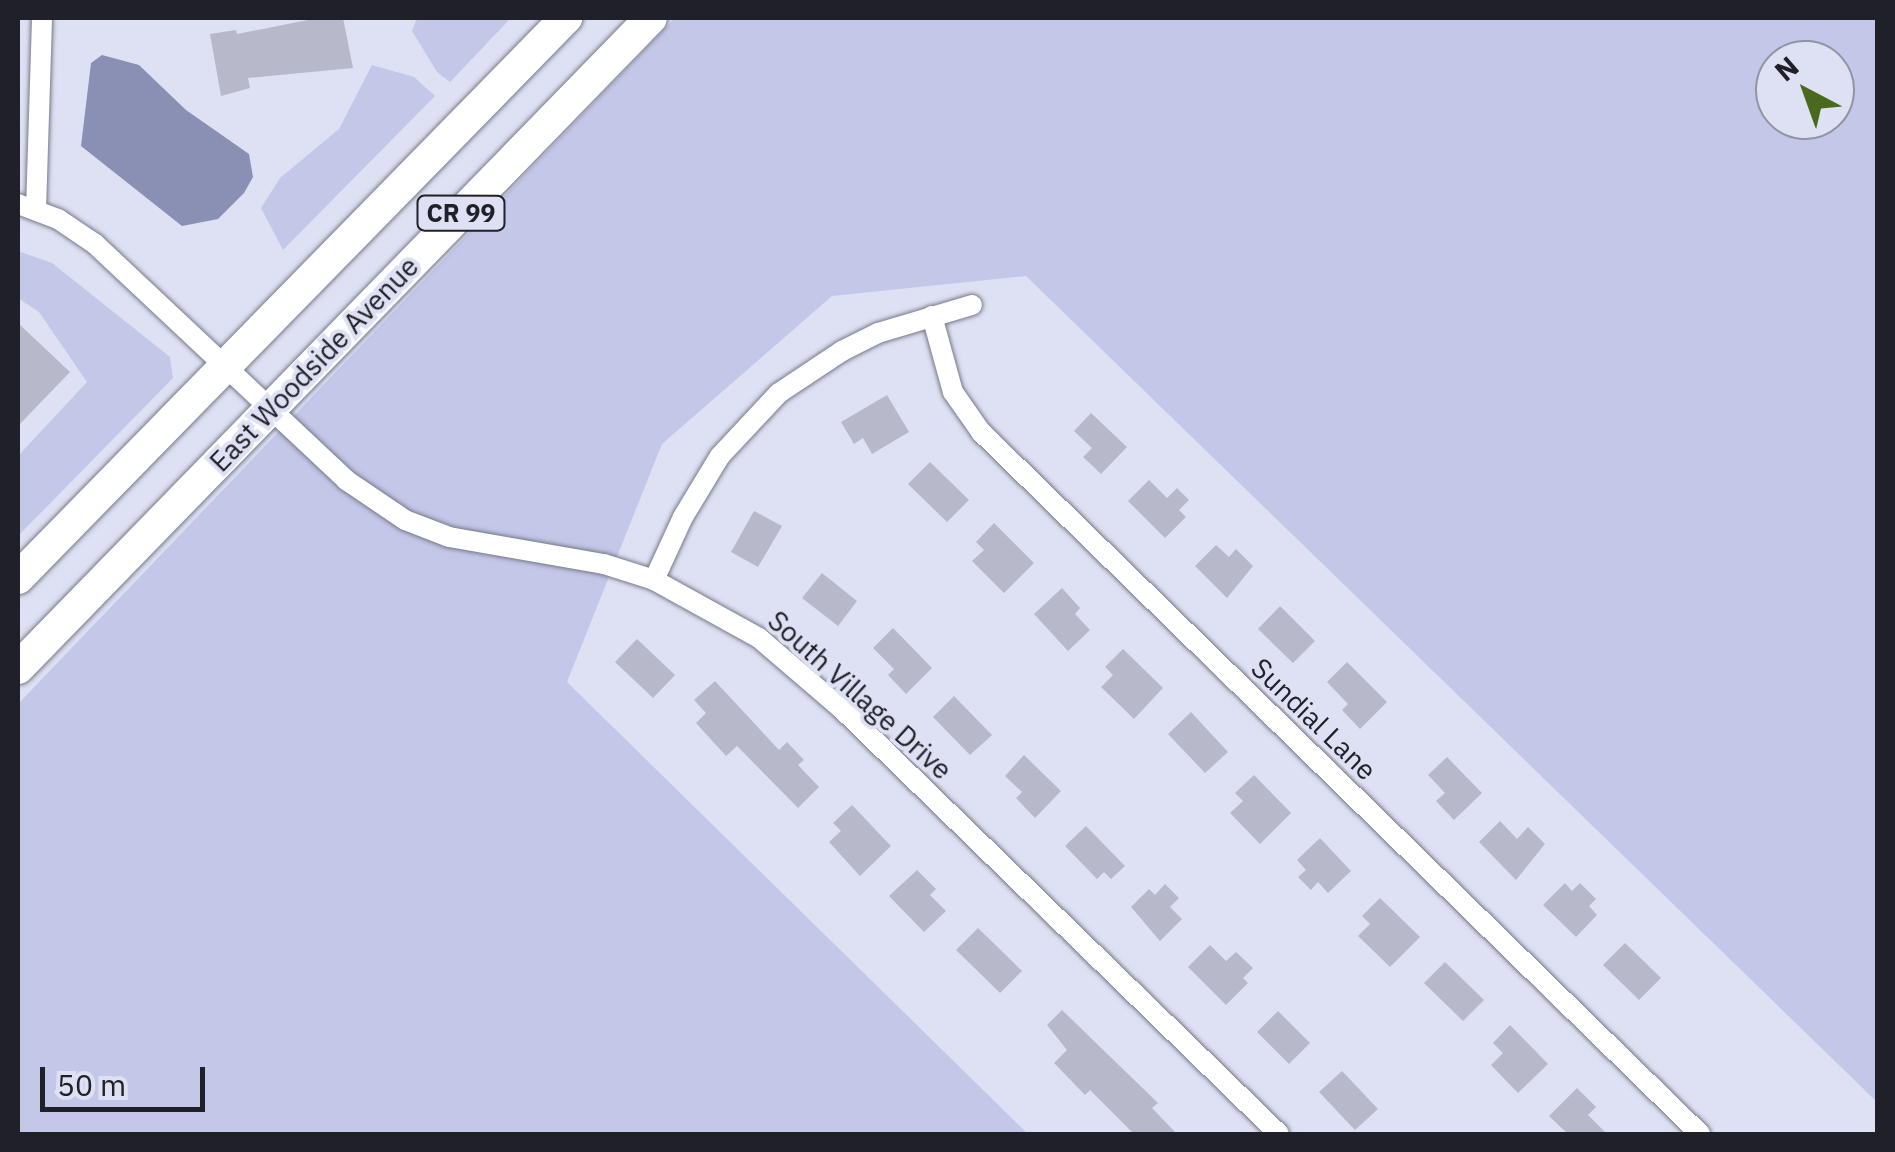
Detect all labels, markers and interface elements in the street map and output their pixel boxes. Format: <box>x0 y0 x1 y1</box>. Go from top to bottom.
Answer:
north arrow <box>1755 40 1855 140</box>
text: N <box>1767 48 1806 89</box>
road number: CR 99 <box>416 193 506 233</box>
street label: East Woodside Avenue <box>203 250 425 478</box>
street label: South Village Drive <box>761 604 959 786</box>
street label: Sundial Lane <box>1245 651 1383 787</box>
scale bar <box>45 1047 210 1109</box>
text: 50 m <box>57 1065 126 1104</box>

